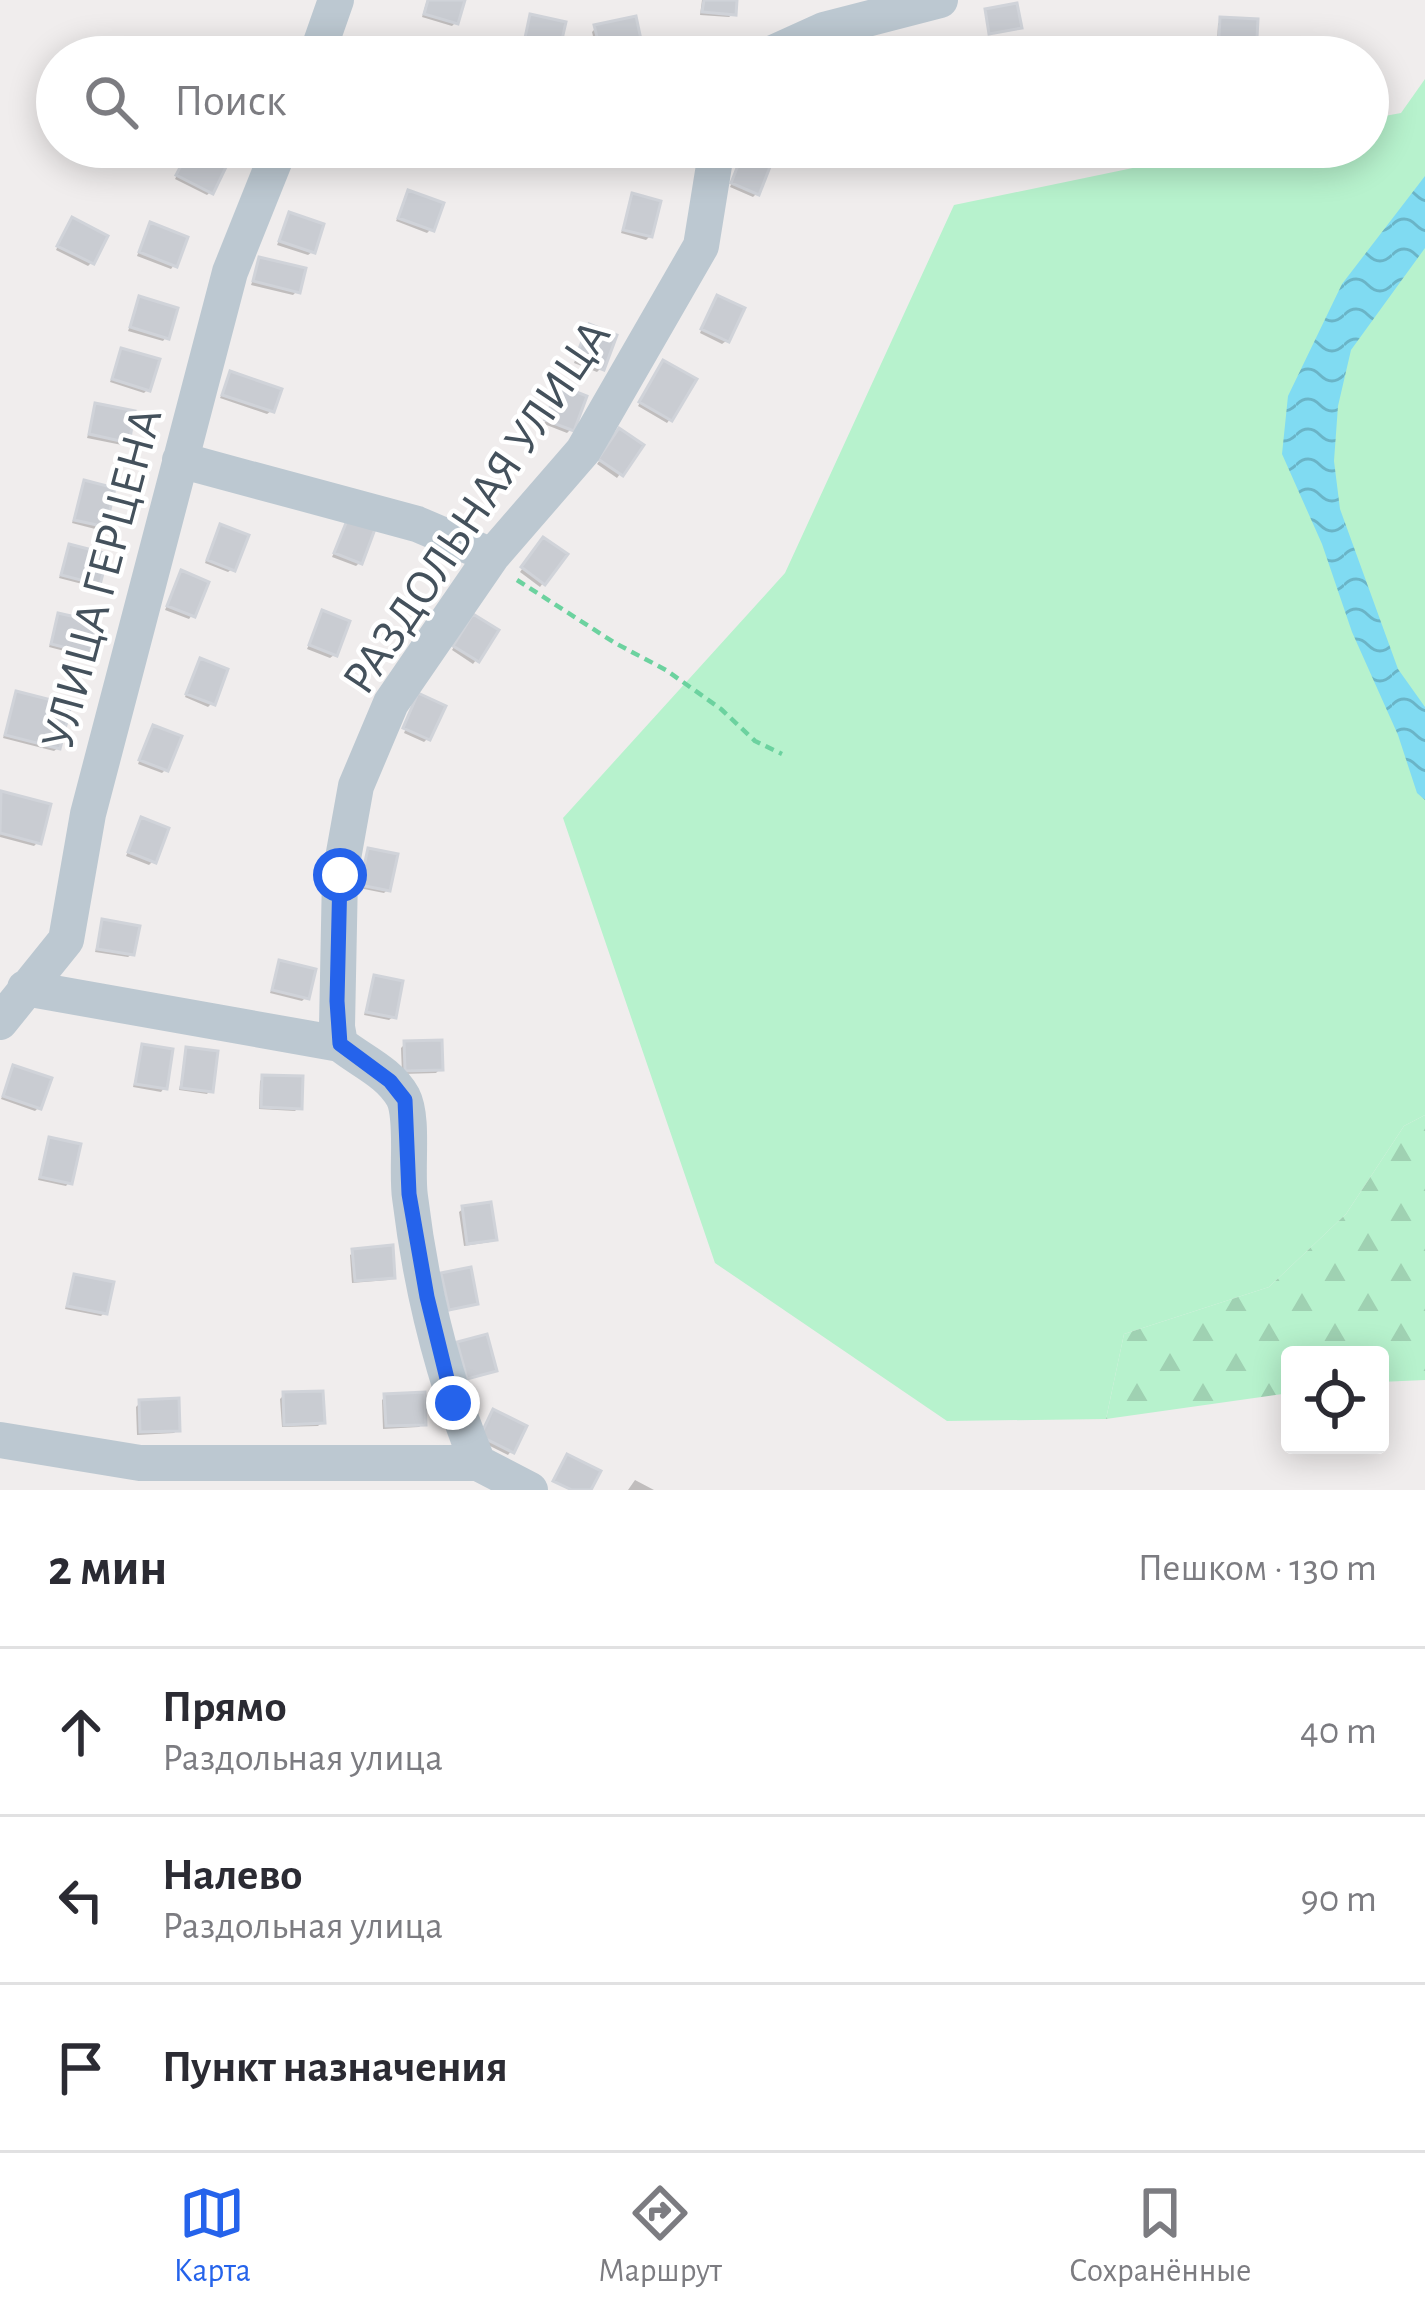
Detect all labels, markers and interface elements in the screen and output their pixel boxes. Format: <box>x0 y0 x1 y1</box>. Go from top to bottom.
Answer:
search box <box>36 36 1389 168</box>
icon: search <box>78 69 144 135</box>
text: Поиск <box>174 79 286 124</box>
street label: РАЗДОЛЬНАЯ УЛИЦА <box>335 312 620 703</box>
street label: УЛИЦА ГЕРЦЕНА <box>34 403 171 754</box>
route start <box>313 848 367 902</box>
map controls <box>1281 1346 1389 1454</box>
button: locate <box>1281 1346 1389 1454</box>
route end <box>426 1376 480 1430</box>
text: 2 мин <box>48 1543 167 1594</box>
text: Пешком · 130 m <box>1138 1549 1377 1588</box>
text: Прямо <box>162 1685 287 1730</box>
icon: ahead <box>48 1699 114 1765</box>
text: 40 m <box>1300 1712 1377 1751</box>
text: Раздольная улица <box>162 1739 443 1778</box>
text: Налево <box>162 1853 302 1898</box>
icon: left <box>48 1867 114 1933</box>
text: 90 m <box>1300 1880 1377 1919</box>
text: Раздольная улица <box>162 1907 443 1946</box>
icon: arrive <box>48 2035 114 2101</box>
text: Пункт назначения <box>162 2045 508 2090</box>
tab: Карта <box>174 2180 251 2292</box>
tab: Маршрут <box>598 2180 722 2292</box>
tab: Сохранённые <box>1069 2180 1251 2292</box>

